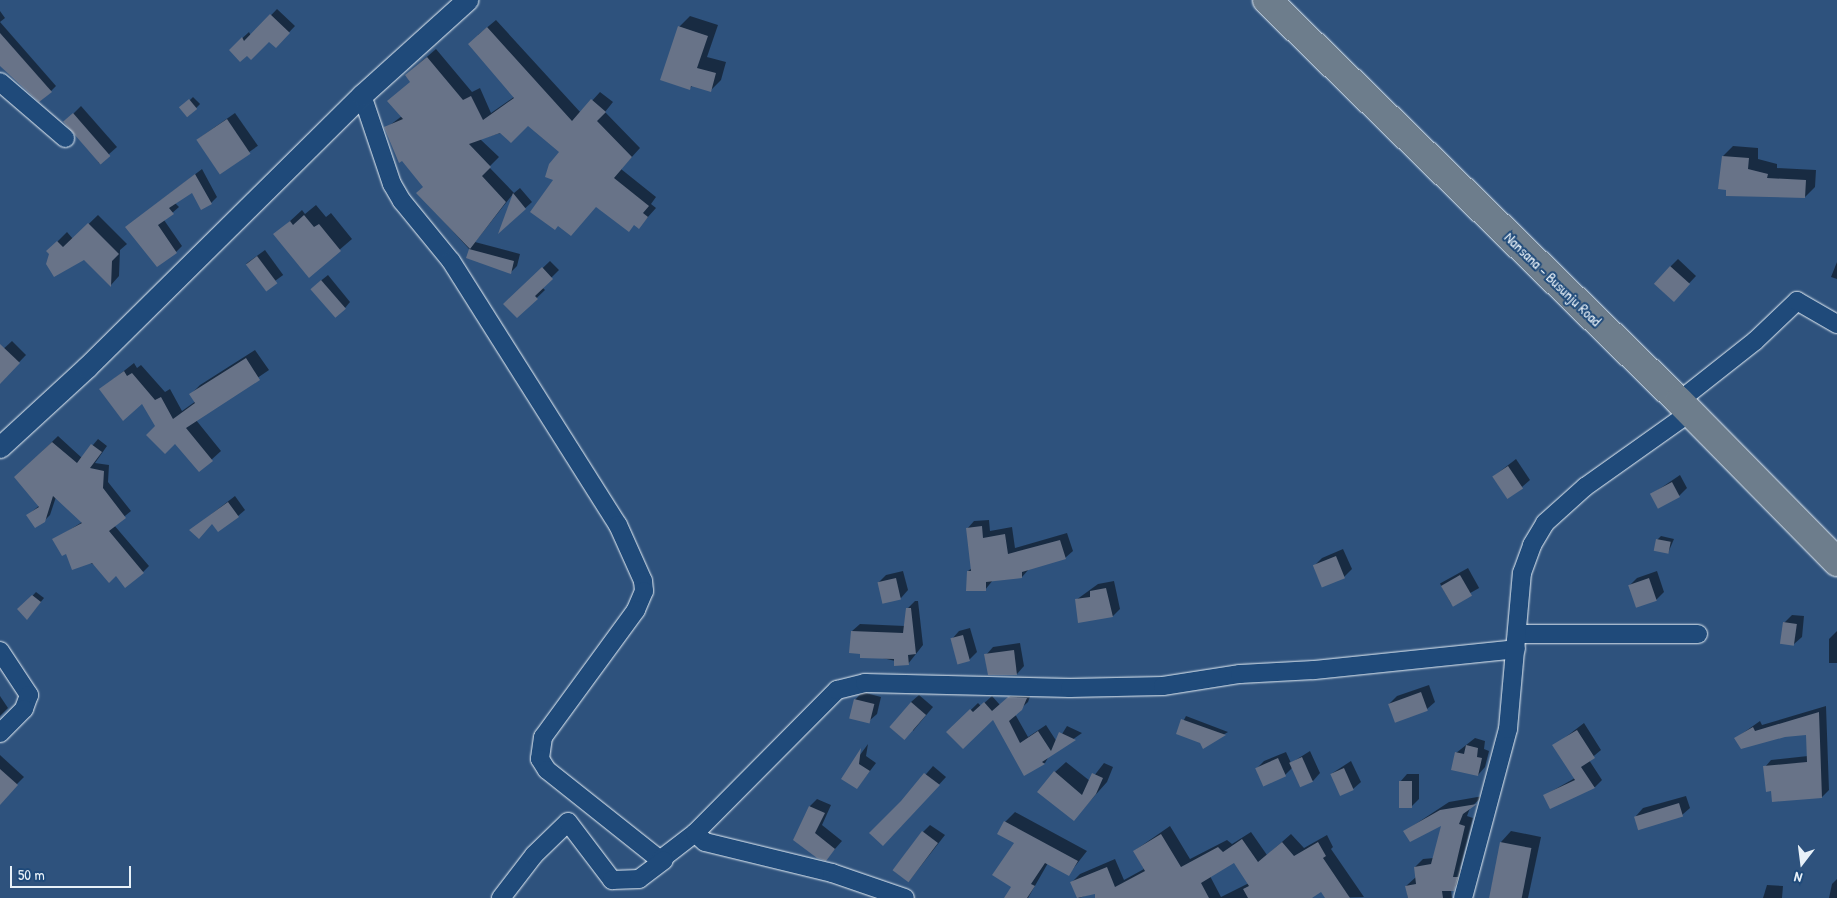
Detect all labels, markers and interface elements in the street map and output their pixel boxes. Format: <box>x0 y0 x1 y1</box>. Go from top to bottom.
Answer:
street label: Nansana - Busunju Road <box>1501 228 1605 330</box>
north arrow <box>1777 838 1827 888</box>
scale bar <box>12 856 134 888</box>
text: 50 m <box>18 864 45 885</box>
text: N <box>1792 868 1804 888</box>

